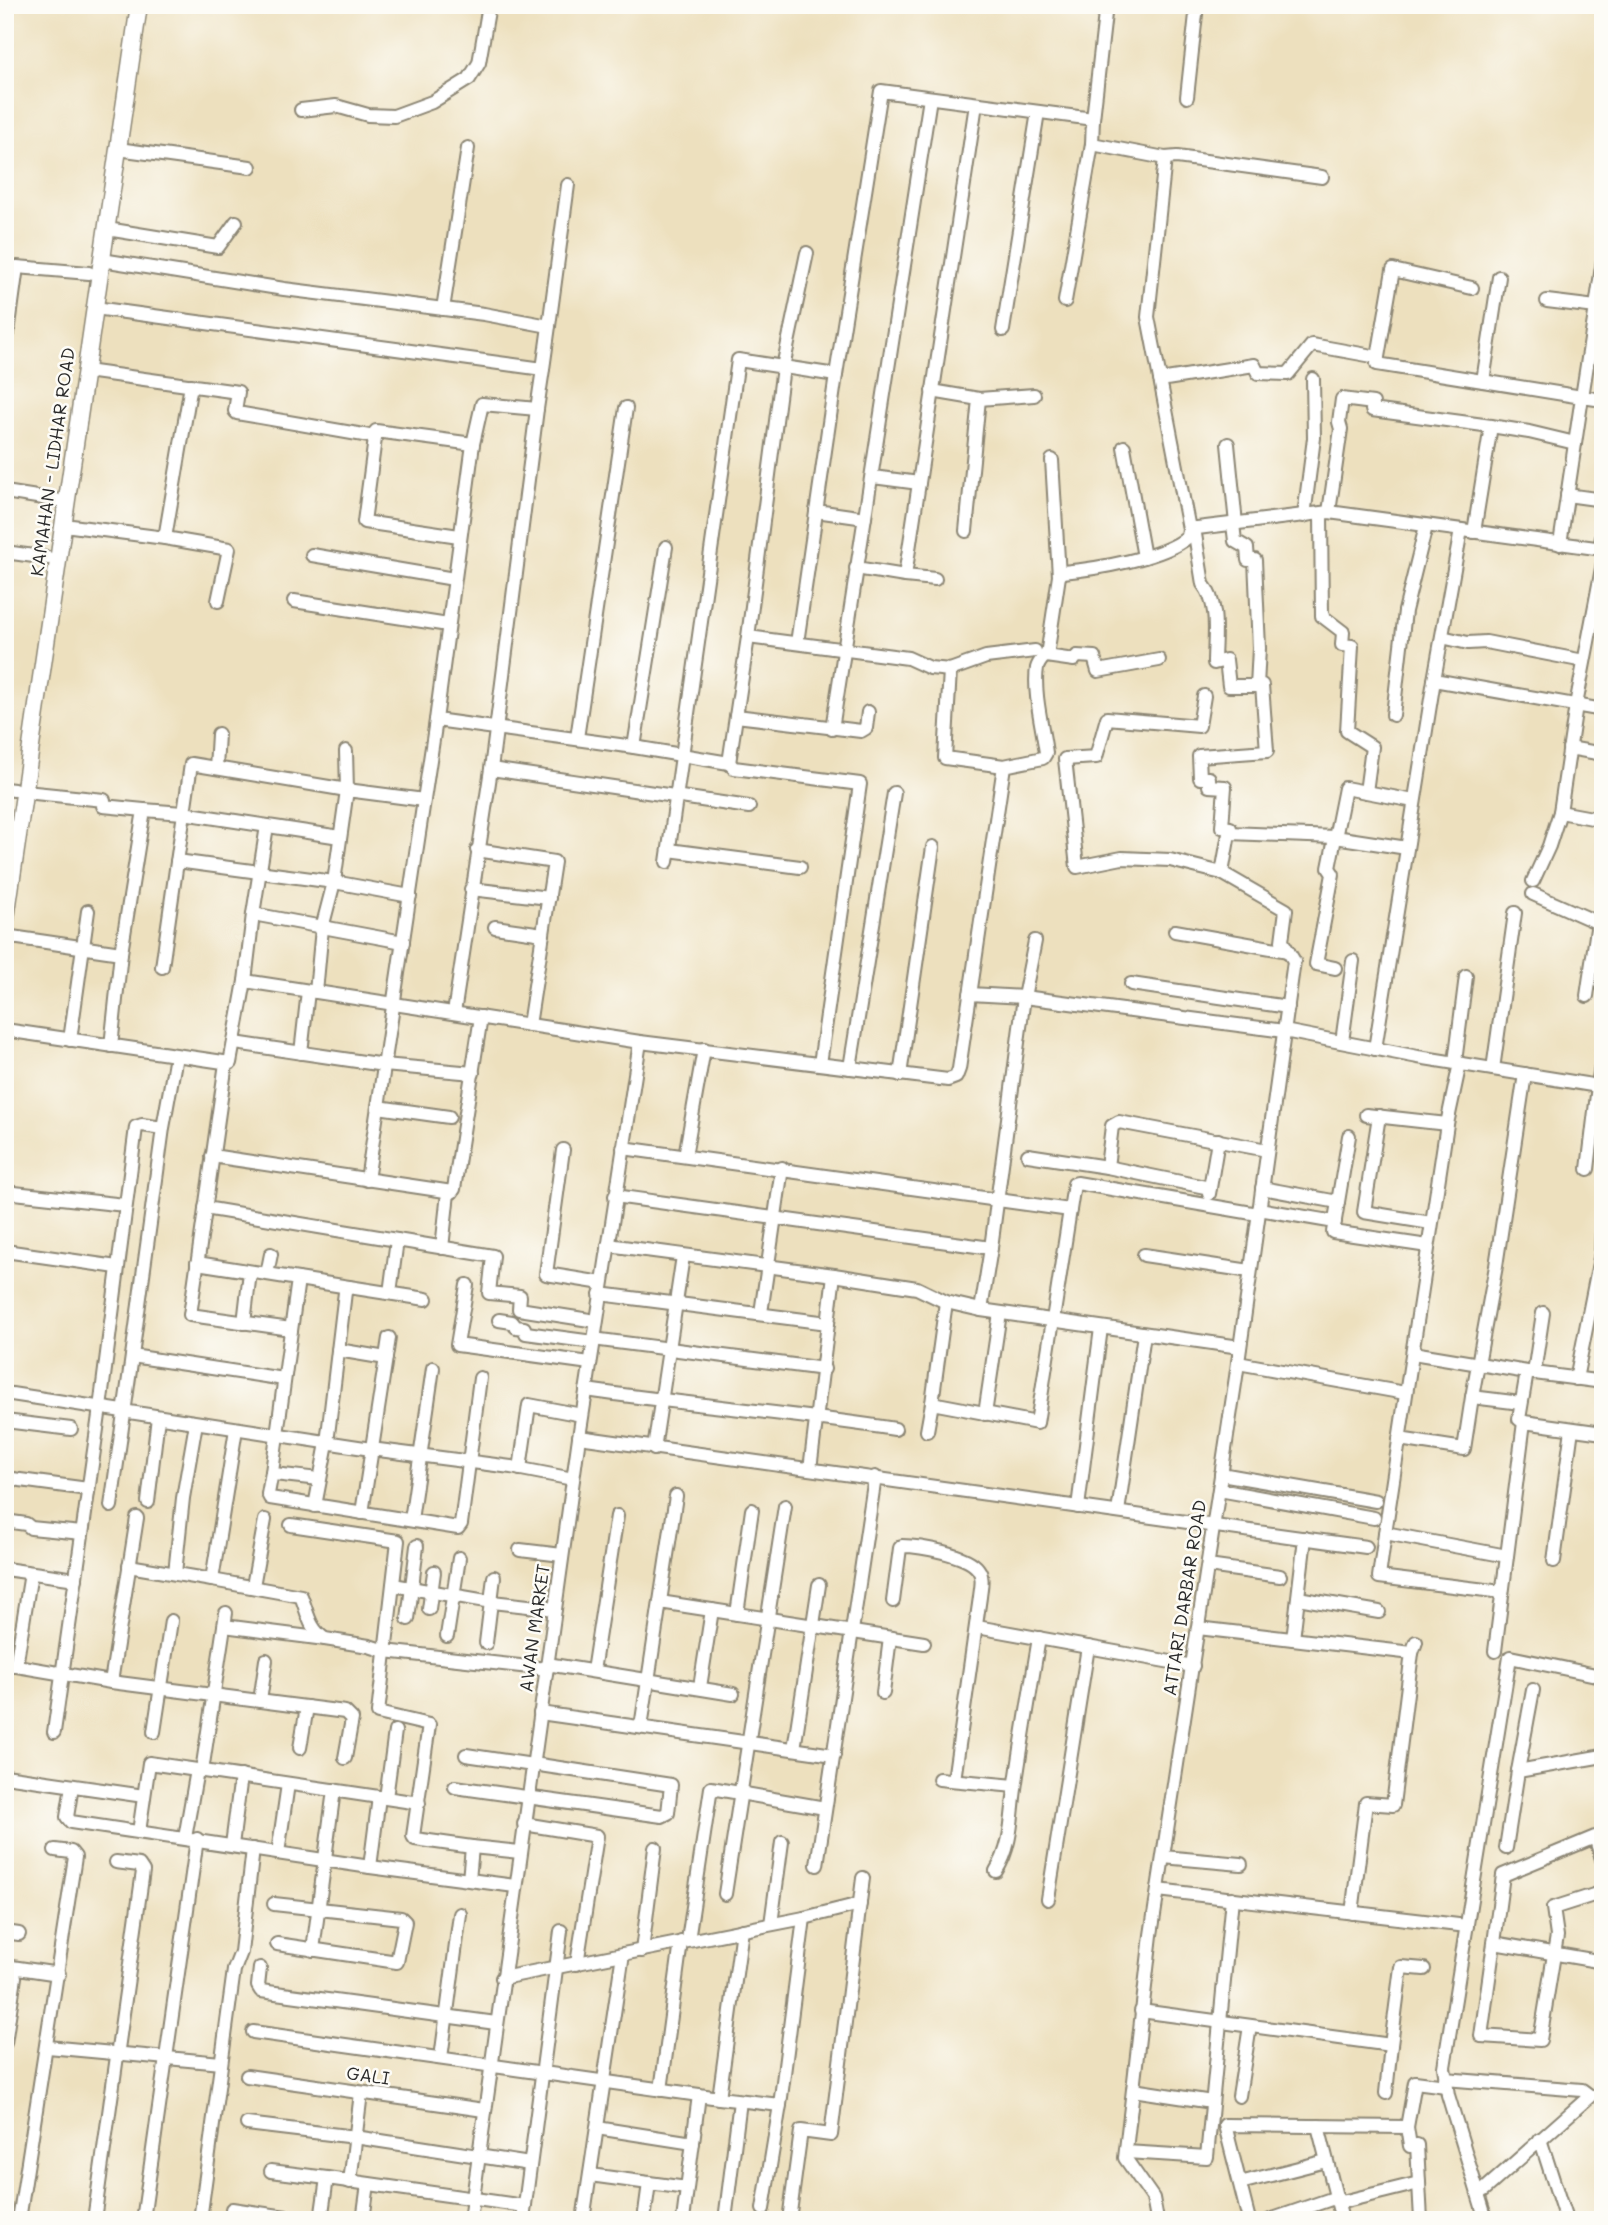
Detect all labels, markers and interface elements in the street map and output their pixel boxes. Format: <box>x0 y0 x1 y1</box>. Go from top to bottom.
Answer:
street label: KAMAHAN - LIDHAR ROAD <box>24 346 80 578</box>
street label: ATTARI DARBAR ROAD <box>1157 1498 1211 1698</box>
street label: AWAN MARKET <box>513 1562 555 1694</box>
street label: GALI <box>345 2060 391 2090</box>

